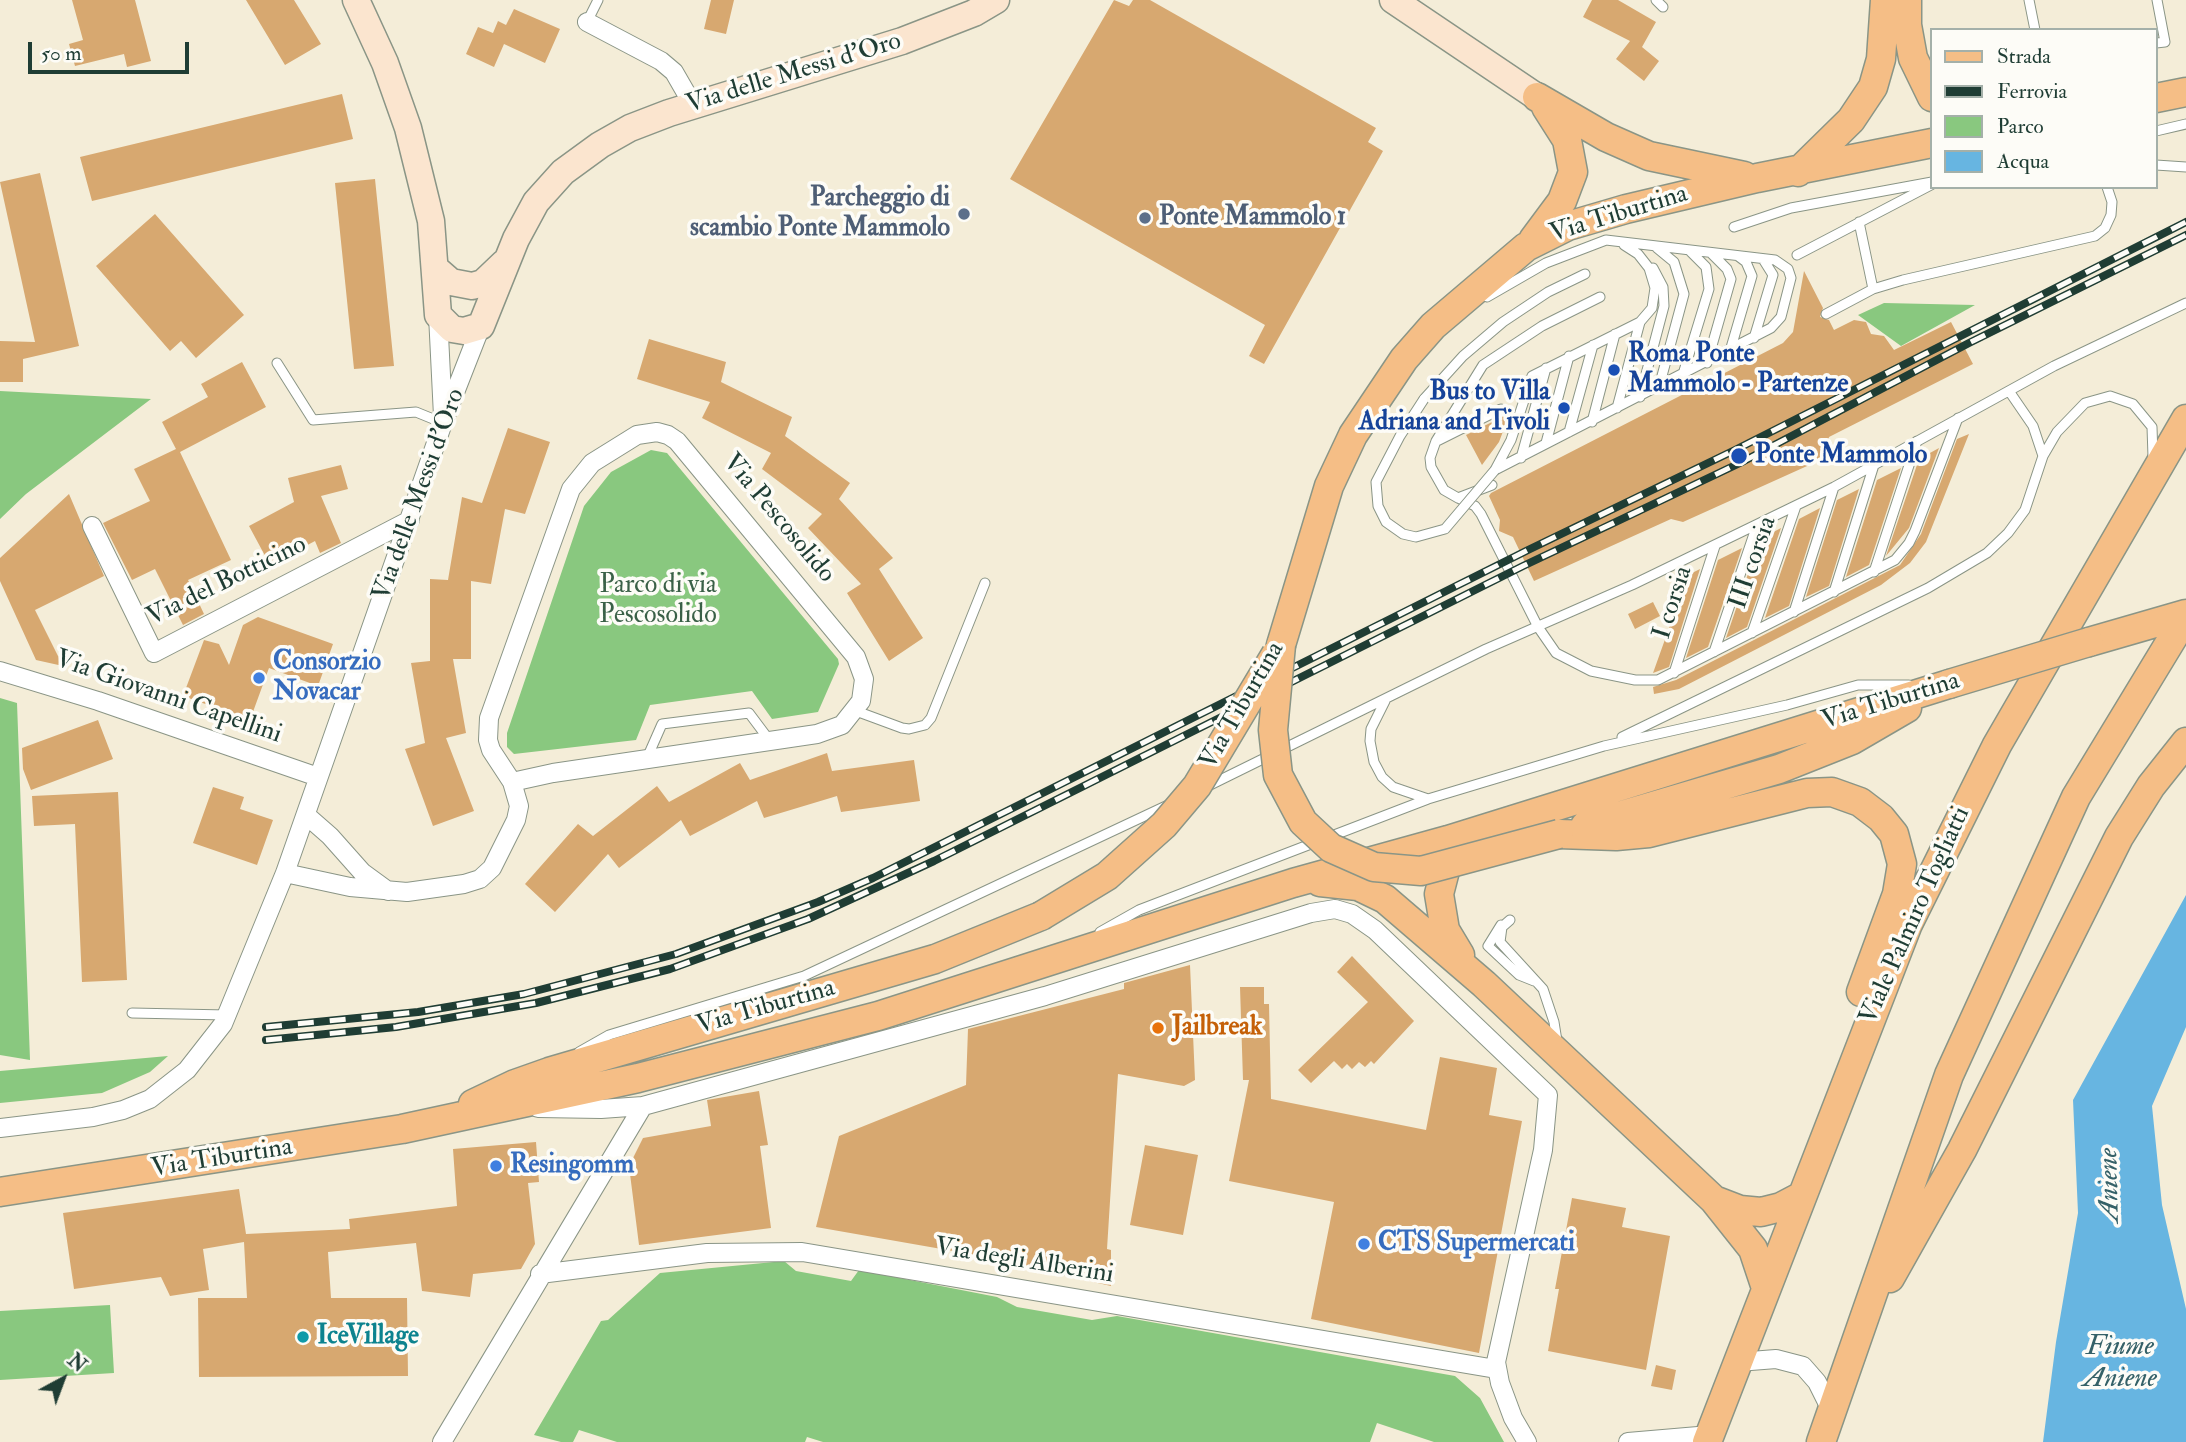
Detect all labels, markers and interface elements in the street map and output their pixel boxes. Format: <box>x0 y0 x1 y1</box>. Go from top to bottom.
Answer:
street label: Via delle Messi d'Oro <box>683 26 905 122</box>
scale bar <box>32 28 192 72</box>
legend <box>1930 28 2158 189</box>
text: 50 m <box>41 40 82 67</box>
text: Strada <box>1997 43 2051 70</box>
text: Ferrovia <box>1997 78 2067 105</box>
text: Parco <box>1997 113 2044 140</box>
text: Acqua <box>1997 148 2049 175</box>
street label: Via Tiburtina <box>1546 179 1692 251</box>
place label: Parcheggio di scambio Ponte Mammolo <box>690 183 950 244</box>
place label: Ponte Mammolo 1 <box>1159 202 1346 234</box>
marker: Parcheggio di scambio Ponte Mammolo <box>956 206 972 222</box>
marker: Ponte Mammolo 1 <box>1137 210 1153 226</box>
place label: Roma Ponte Mammolo - Partenze <box>1628 339 1848 400</box>
marker: Roma Ponte Mammolo - Partenze <box>1606 362 1622 378</box>
place label: Bus to Villa Adriana and Tivoli <box>1359 377 1550 438</box>
street label: Via delle Messi d'Oro <box>367 385 473 605</box>
marker: Bus to Villa Adriana and Tivoli <box>1556 400 1572 416</box>
place label: Ponte Mammolo <box>1755 440 1927 472</box>
marker: Ponte Mammolo <box>1729 446 1749 466</box>
street label: Via Pescosolido <box>715 448 841 590</box>
street label: III corsia <box>1724 512 1784 614</box>
street label: Via del Botticino <box>142 530 312 634</box>
street label: I corsia <box>1648 562 1700 644</box>
park label: Parco di via Pescosolido <box>599 570 717 632</box>
street label: Via Tiburtina <box>1194 637 1292 775</box>
street label: Via Giovanni Capellini <box>51 645 285 751</box>
place label: Consorzio Novacar <box>273 647 381 708</box>
street label: Via Tiburtina <box>1818 666 1964 738</box>
marker: Consorzio Novacar <box>251 670 267 686</box>
street label: Viale Palmiro Togliatti <box>1854 802 1978 1030</box>
street label: Via Tiburtina <box>693 973 839 1043</box>
place label: Jailbreak <box>1172 1012 1262 1044</box>
marker: Jailbreak <box>1150 1020 1166 1036</box>
street label: Via Tiburtina <box>149 1132 295 1186</box>
water label: Aniene <box>2094 1148 2128 1222</box>
place label: Resingomm <box>510 1150 634 1182</box>
marker: Resingomm <box>488 1158 504 1174</box>
place label: CTS Supermercati <box>1378 1228 1575 1260</box>
street label: Via degli Alberini <box>932 1232 1116 1292</box>
marker: CTS Supermercati <box>1356 1236 1372 1252</box>
place label: IceVillage <box>317 1321 419 1353</box>
marker: IceVillage <box>295 1329 311 1345</box>
water label: Fiume Aniene <box>2083 1331 2157 1397</box>
north arrow <box>28 1344 98 1414</box>
text: N <box>62 1349 91 1378</box>

